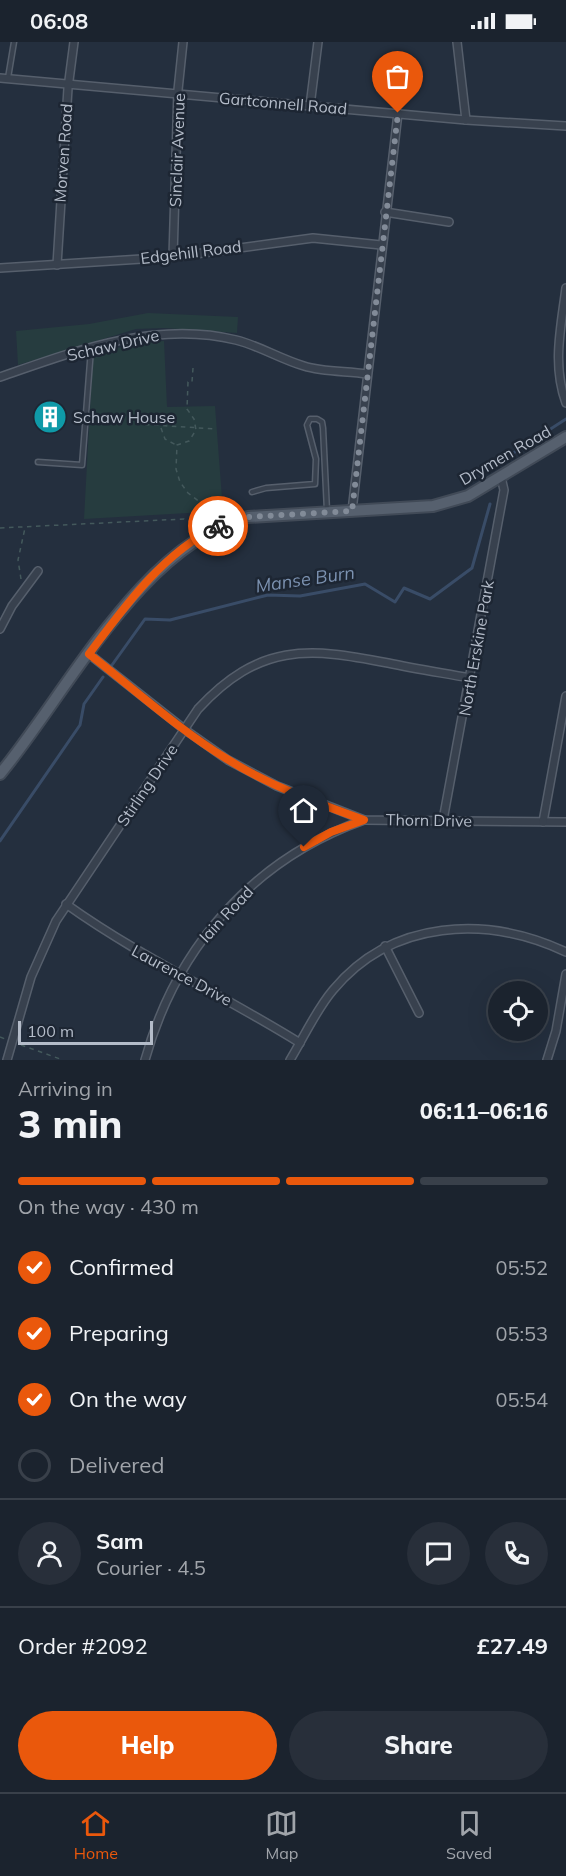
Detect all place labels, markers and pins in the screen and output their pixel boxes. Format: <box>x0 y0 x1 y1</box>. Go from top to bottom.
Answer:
pin <box>372 51 423 113</box>
building icon: Schaw House <box>32 399 68 435</box>
place label: Schaw House <box>73 407 175 427</box>
pin <box>278 785 329 847</box>

